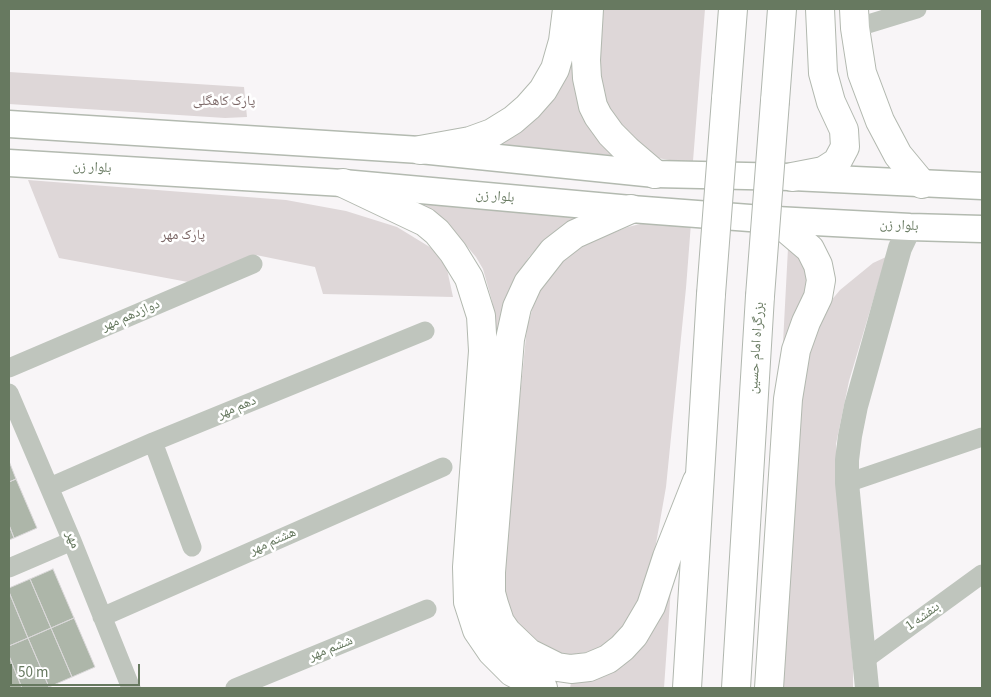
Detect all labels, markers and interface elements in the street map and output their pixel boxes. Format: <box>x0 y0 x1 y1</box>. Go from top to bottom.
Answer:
park label: پارک کاهگلی <box>193 94 255 110</box>
street label: بلوار زن <box>72 159 112 177</box>
street label: بلوار زن <box>475 187 515 207</box>
street label: بلوار زن <box>879 217 919 235</box>
park label: پارک مهر <box>161 228 205 244</box>
street label: دوازدهم مهر <box>99 296 163 336</box>
street label: بزرگراه امام حسین <box>745 301 769 395</box>
street label: دهم مهر <box>215 393 259 423</box>
street label: هشتم مهر <box>247 524 299 560</box>
street label: مهر <box>61 529 83 551</box>
street label: بنفشه 1 <box>902 599 944 635</box>
street label: ششم مهر <box>307 633 355 665</box>
scale bar <box>12 654 142 686</box>
text: 50 m <box>18 662 48 683</box>

